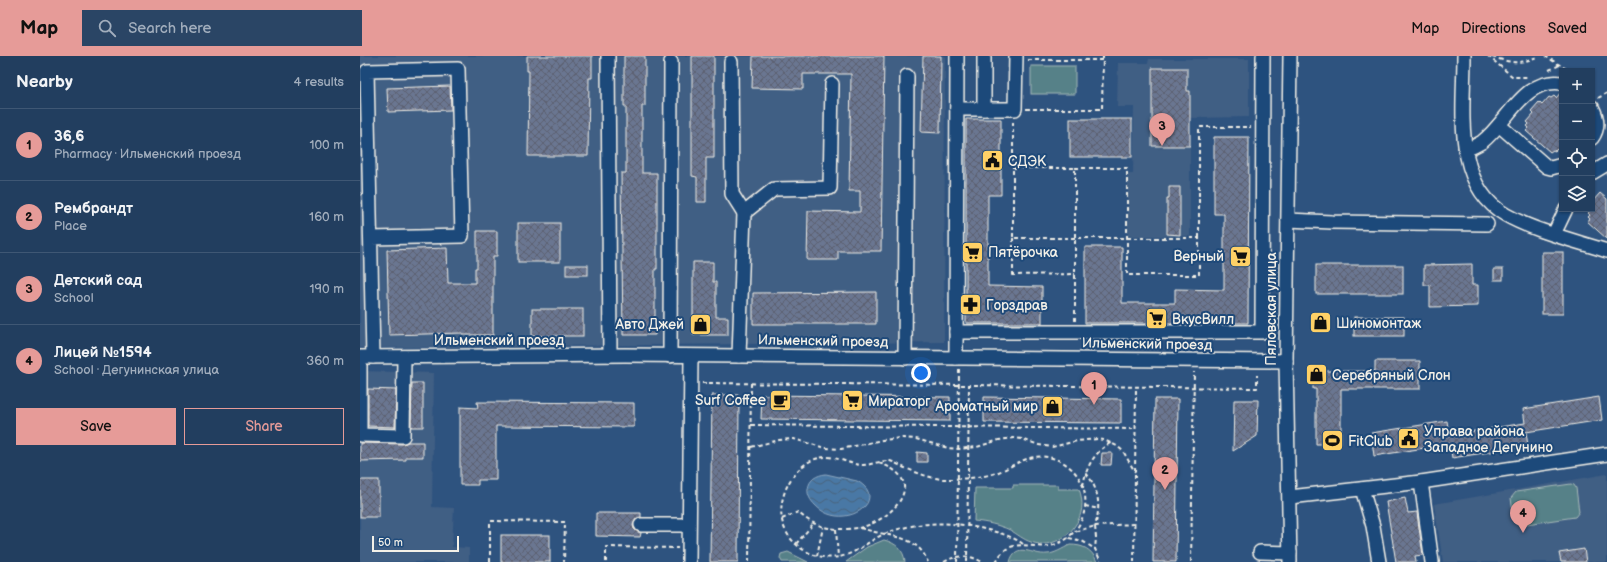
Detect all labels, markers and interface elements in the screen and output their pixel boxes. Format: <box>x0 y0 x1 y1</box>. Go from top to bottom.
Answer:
search box <box>82 10 362 46</box>
text: Map <box>20 17 58 40</box>
icon: search <box>96 17 118 39</box>
text: Search here <box>128 19 211 38</box>
text: Map <box>1411 20 1439 37</box>
text: Directions <box>1461 20 1526 37</box>
text: Saved <box>1548 20 1587 37</box>
map controls <box>1559 68 1595 212</box>
button: + <box>1559 68 1595 104</box>
text: Nearby <box>16 72 73 92</box>
text: 4 results <box>294 74 344 90</box>
button: − <box>1559 104 1595 140</box>
pin: 3 <box>1149 113 1175 146</box>
text: 36,6 <box>54 127 84 146</box>
text: 1 <box>26 137 32 153</box>
text: 100 m <box>309 137 344 153</box>
button: locate <box>1559 140 1595 176</box>
text: Pharmacy · Ильменский проезд <box>54 146 241 162</box>
public building icon: СДЭК <box>980 148 1006 174</box>
place label: СДЭК <box>1008 153 1047 170</box>
button: layers <box>1559 176 1595 212</box>
text: Рембрандт <box>54 199 133 218</box>
text: 2 <box>25 209 33 225</box>
text: 160 m <box>309 209 344 225</box>
text: Place <box>54 218 87 234</box>
supermarket icon: Пятёрочка <box>960 239 986 265</box>
supermarket icon: Верный <box>1227 243 1253 269</box>
place label: Пятёрочка <box>988 244 1059 261</box>
place label: Верный <box>1173 248 1224 265</box>
street label: Пяловская улица <box>1263 252 1280 366</box>
text: Детский сад <box>54 271 142 290</box>
text: 3 <box>25 281 33 297</box>
text: 190 m <box>310 281 344 297</box>
text: School <box>54 290 94 306</box>
pharmacy icon: Горздрав <box>957 292 983 318</box>
place label: Горздрав <box>986 297 1048 314</box>
supermarket icon: ВкусВилл <box>1144 306 1170 332</box>
shop icon: Шиномонтаж <box>1308 310 1334 336</box>
shop icon: Авто Джей <box>687 311 713 337</box>
place label: ВкусВилл <box>1172 311 1234 328</box>
place label: Шиномонтаж <box>1336 315 1422 332</box>
place label: Авто Джей <box>614 316 684 333</box>
street label: Ильменский проезд <box>758 331 889 351</box>
street label: Ильменский проезд <box>434 332 565 349</box>
street label: Ильменский проезд <box>1082 334 1213 354</box>
text: Лицей №1594 <box>54 343 152 362</box>
text: 4 <box>25 353 33 369</box>
text: 360 m <box>306 353 344 369</box>
text: School · Дегунинская улица <box>54 362 219 378</box>
shop icon: Серебряный Слон <box>1303 362 1329 388</box>
your location <box>911 363 931 383</box>
place label: Серебряный Слон <box>1332 367 1451 384</box>
pin: 1 <box>1081 372 1107 405</box>
cafe icon: Surf Coffee <box>768 387 794 413</box>
supermarket icon: Мираторг <box>839 388 865 414</box>
place label: Surf Coffee <box>695 392 766 409</box>
place label: Мираторг <box>868 393 931 410</box>
shop icon: Ароматный мир <box>1040 393 1066 419</box>
place label: Ароматный мир <box>935 398 1038 415</box>
button: Save <box>16 408 176 445</box>
button: Share <box>184 408 344 445</box>
place label: Управа района Западное Дегунино <box>1424 423 1553 456</box>
public building icon: Управа района Западное Дегунино <box>1396 426 1422 452</box>
sports icon: FitClub <box>1319 428 1345 454</box>
place label: FitClub <box>1348 433 1393 450</box>
pin: 2 <box>1152 457 1178 490</box>
pin: 4 <box>1510 500 1536 533</box>
scale bar <box>372 534 459 553</box>
text: 50 m <box>378 536 403 549</box>

